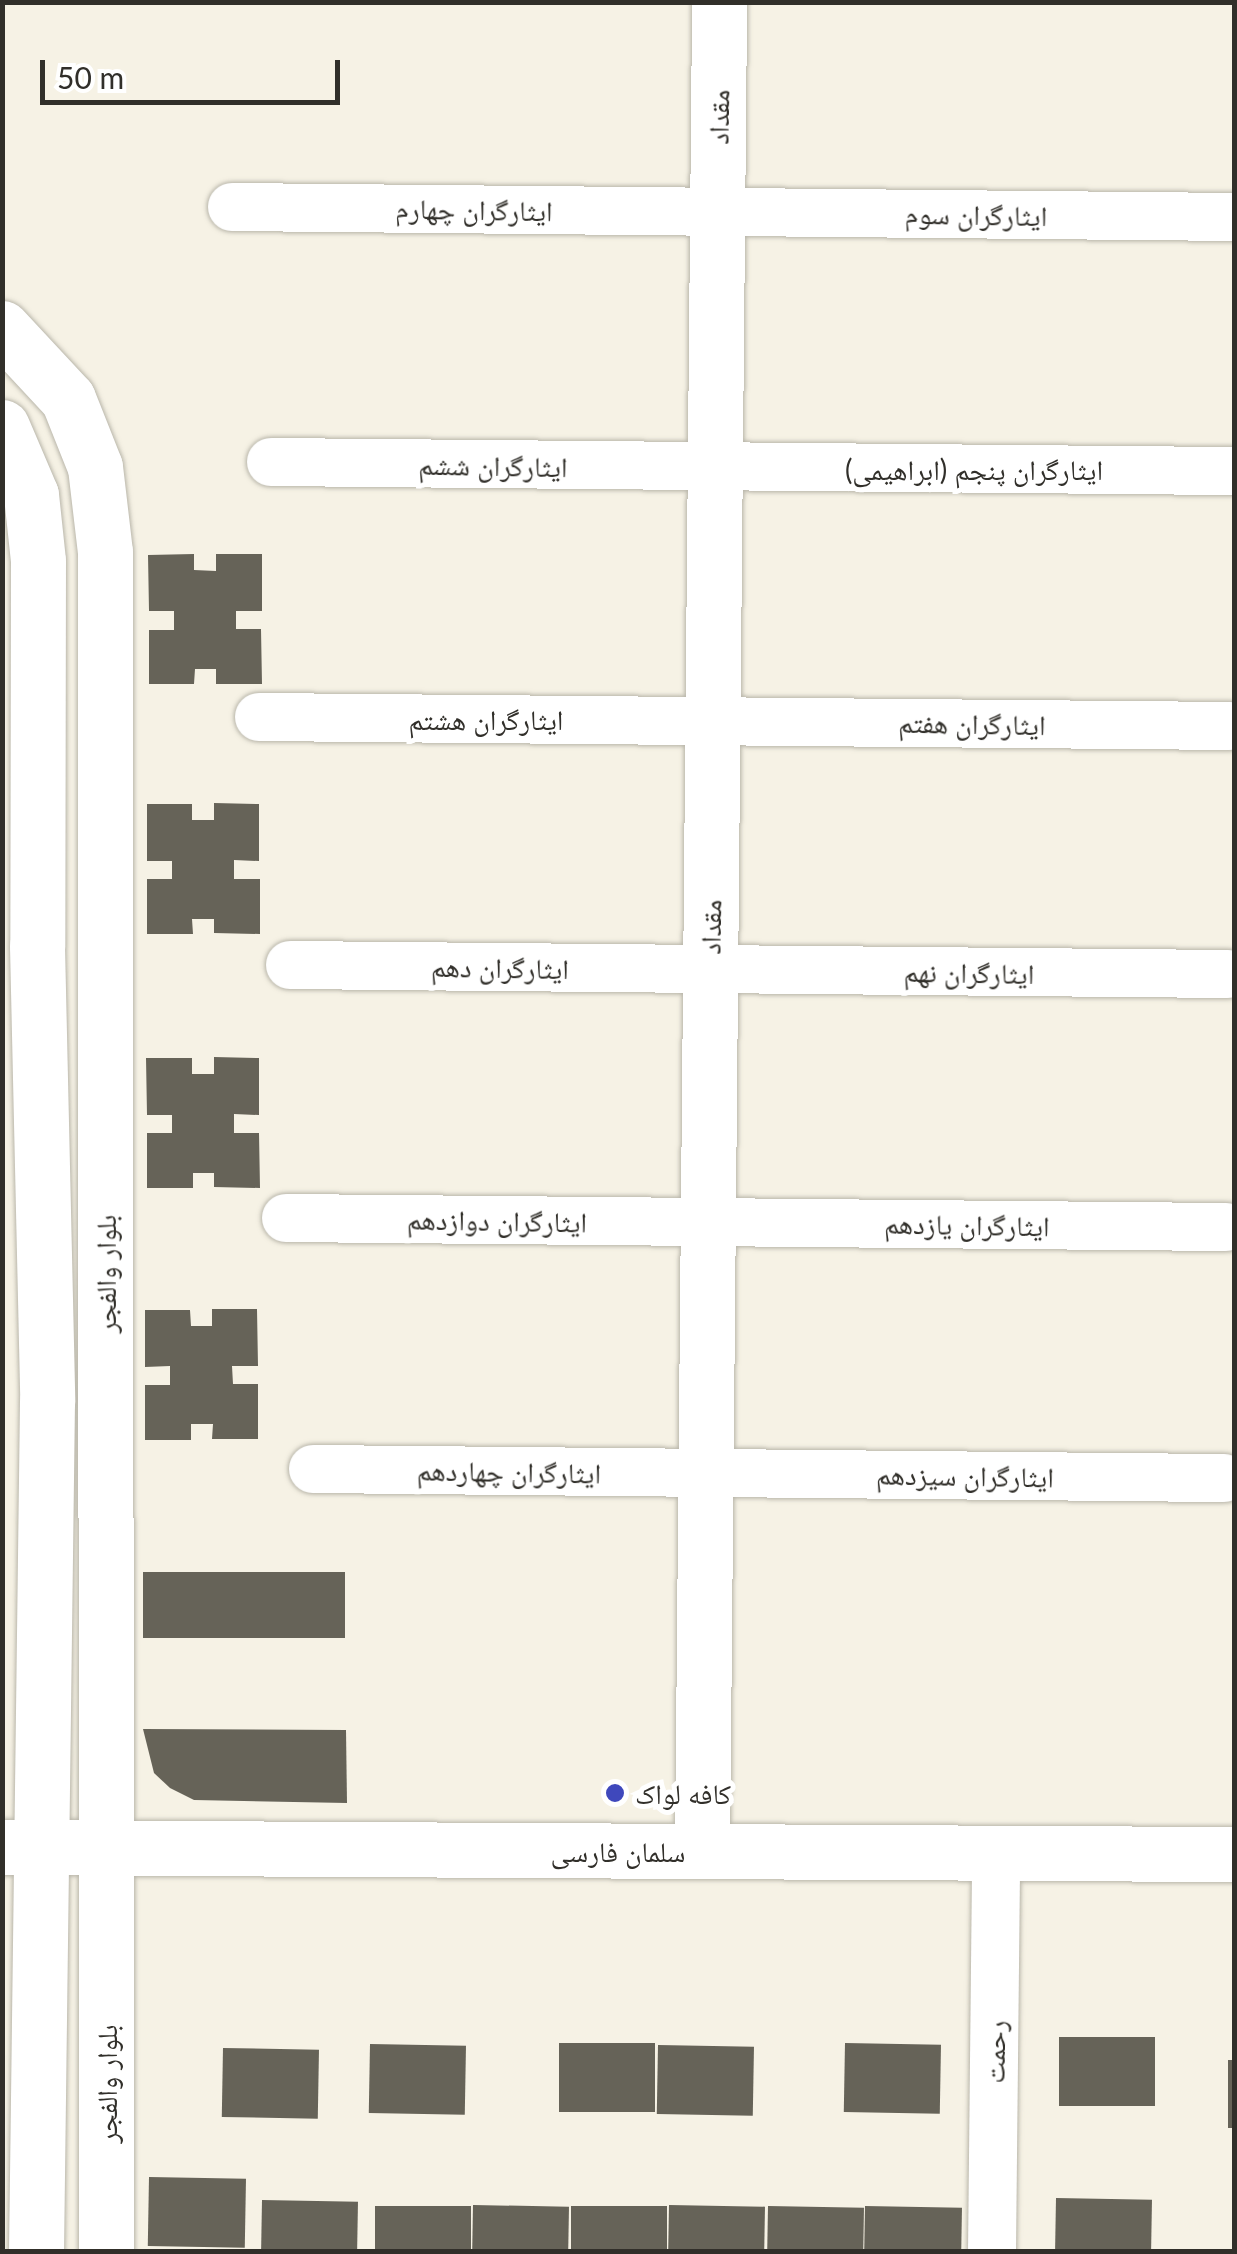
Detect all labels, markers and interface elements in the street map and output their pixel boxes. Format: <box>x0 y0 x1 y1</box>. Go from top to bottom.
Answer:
scale bar <box>45 40 345 102</box>
text: 50 m <box>57 59 124 95</box>
street label: مقداد <box>701 89 735 145</box>
street label: ایثارگران چهارم <box>395 191 553 227</box>
street label: ایثارگران سوم <box>904 196 1048 232</box>
street label: ایثارگران ششم <box>418 447 568 483</box>
street label: ایثارگران پنجم (ابراهیمی) <box>845 452 1103 486</box>
street label: ایثارگران هشتم <box>408 702 564 736</box>
street label: ایثارگران هفتم <box>898 705 1046 741</box>
street label: مقداد <box>693 899 727 955</box>
street label: ایثارگران دهم <box>431 949 569 985</box>
street label: ایثارگران نهم <box>903 954 1035 990</box>
street label: ایثارگران دوازدهم <box>407 1202 587 1238</box>
street label: ایثارگران یازدهم <box>884 1206 1050 1242</box>
street label: بلوار والفجر <box>88 1215 122 1333</box>
street label: ایثارگران چهاردهم <box>417 1453 601 1489</box>
street label: ایثارگران سیزدهم <box>876 1457 1054 1493</box>
place label: کافه لواک <box>635 1776 731 1810</box>
marker: کافه لواک <box>604 1782 626 1804</box>
street label: سلمان فارسی <box>551 1834 685 1868</box>
street label: رحمت <box>977 2020 1011 2084</box>
street label: بلوار والفجر <box>89 2025 123 2143</box>

